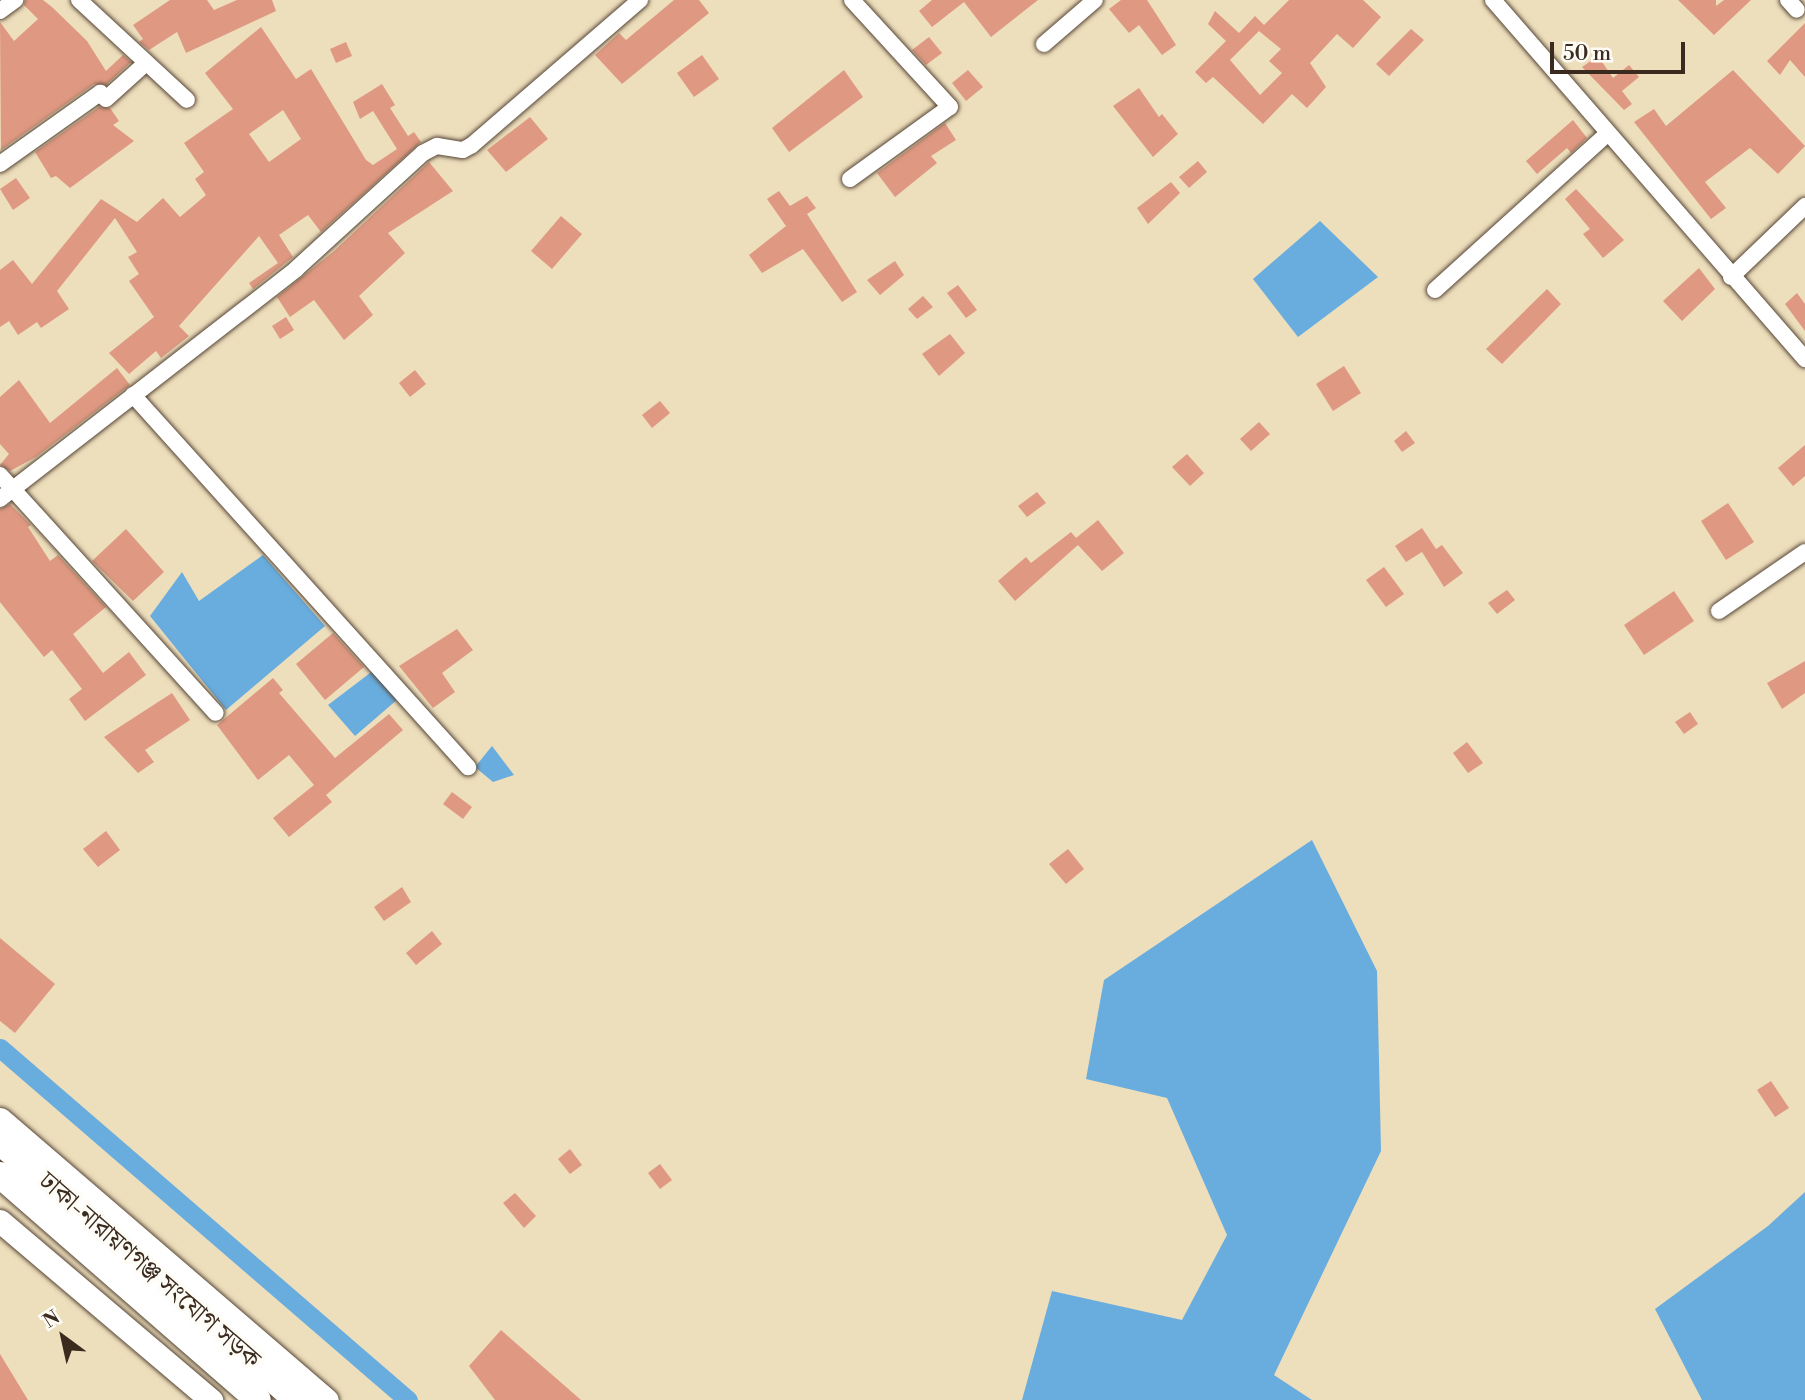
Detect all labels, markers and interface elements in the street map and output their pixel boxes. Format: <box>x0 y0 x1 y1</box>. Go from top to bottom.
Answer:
scale bar <box>1553 28 1688 72</box>
text: 50 m <box>1563 41 1611 67</box>
street label: ঢাকা-নারায়ণগঞ্জ সংযোগ সড়ক <box>32 1166 266 1376</box>
north arrow <box>28 1302 98 1372</box>
text: N <box>39 1305 64 1334</box>

